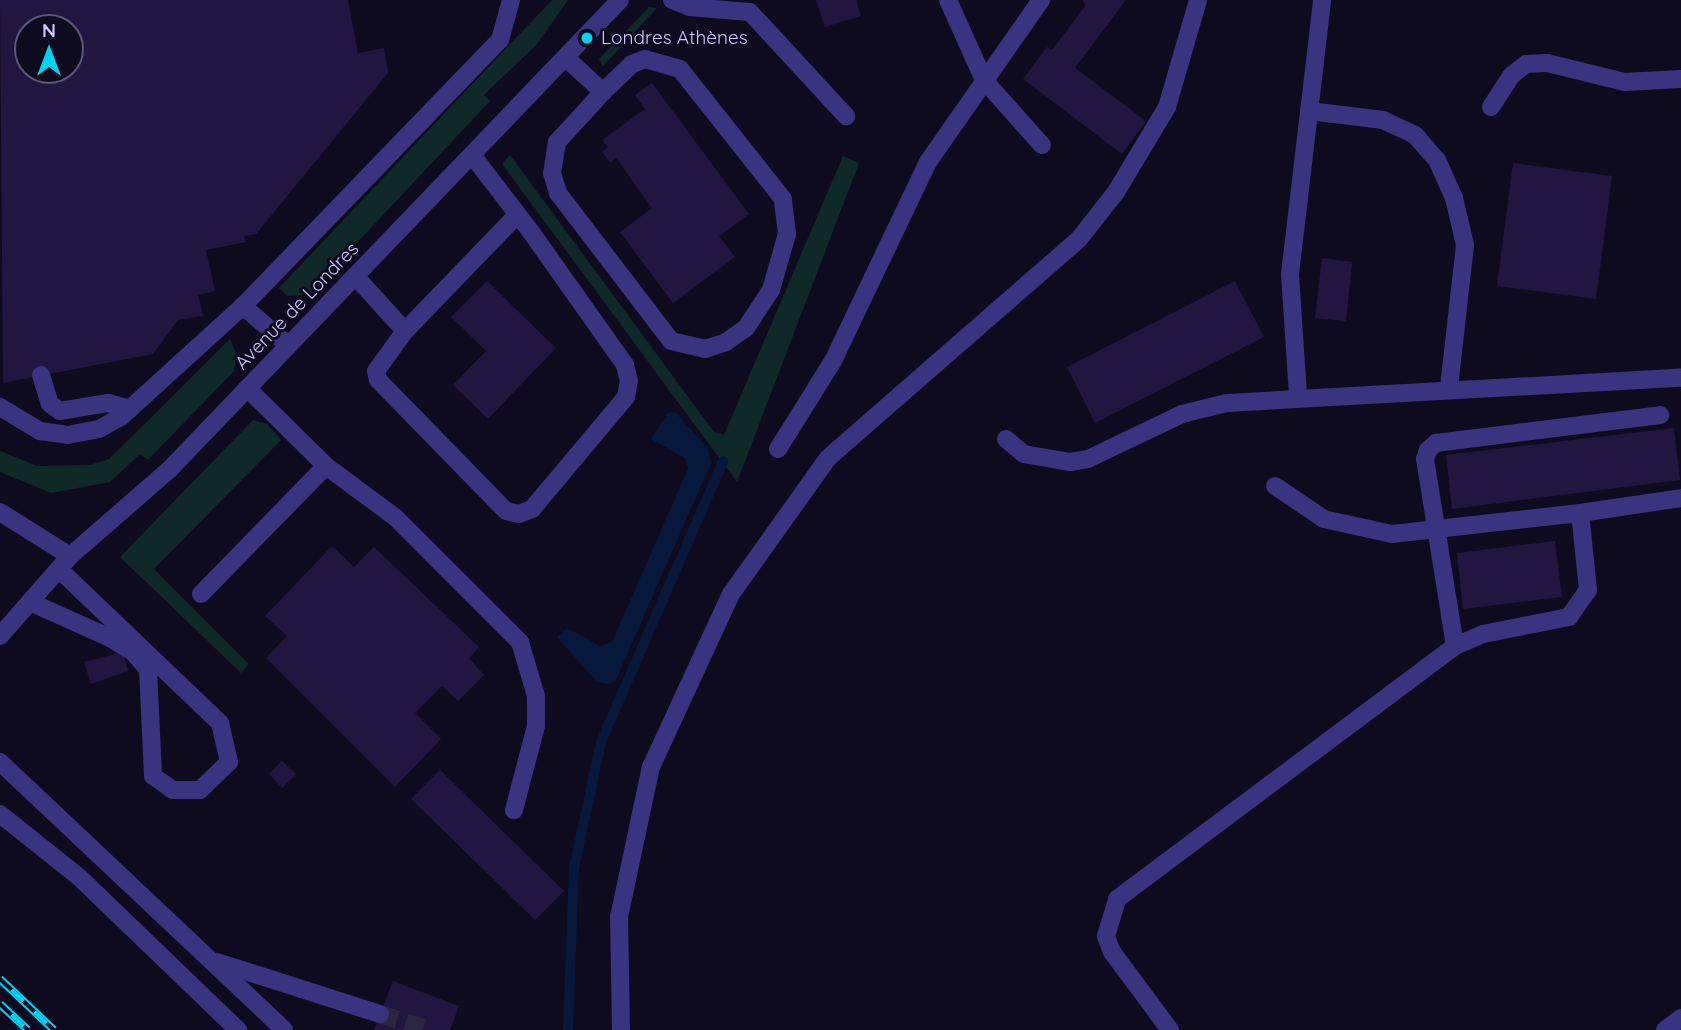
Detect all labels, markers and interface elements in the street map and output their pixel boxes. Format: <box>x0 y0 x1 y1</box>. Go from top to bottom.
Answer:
north arrow <box>14 14 84 84</box>
text: N <box>42 18 56 42</box>
place label: Londres Athènes <box>601 27 748 49</box>
marker: Londres Athènes <box>579 30 595 46</box>
street label: Avenue de Londres <box>230 238 364 374</box>

